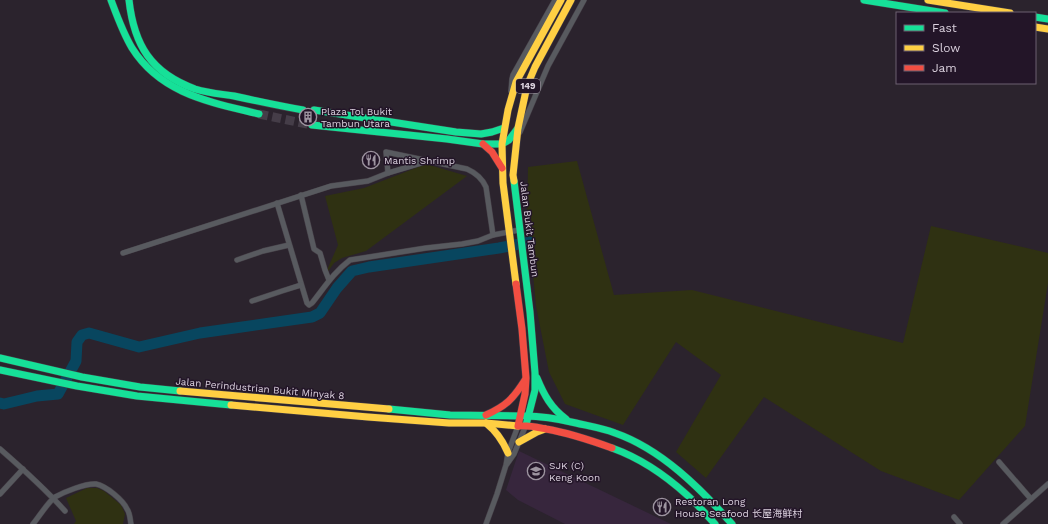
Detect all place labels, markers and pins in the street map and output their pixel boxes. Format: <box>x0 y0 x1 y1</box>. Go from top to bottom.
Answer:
place label: Plaza Tol Bukit Tambun Utara <box>321 106 393 129</box>
building icon: Plaza Tol Bukit Tambun Utara <box>298 107 318 127</box>
restaurant icon: Mantis Shrimp <box>361 150 381 170</box>
place label: Mantis Shrimp <box>384 155 455 166</box>
place label: SJK (C) Keng Koon <box>549 460 600 483</box>
school or university icon: SJK (C) Keng Koon <box>526 461 546 481</box>
place label: Restoran Long House Seafood 长屋海鲜村 <box>675 496 802 519</box>
restaurant icon: Restoran Long House Seafood 长屋海鲜村 <box>652 497 672 517</box>

